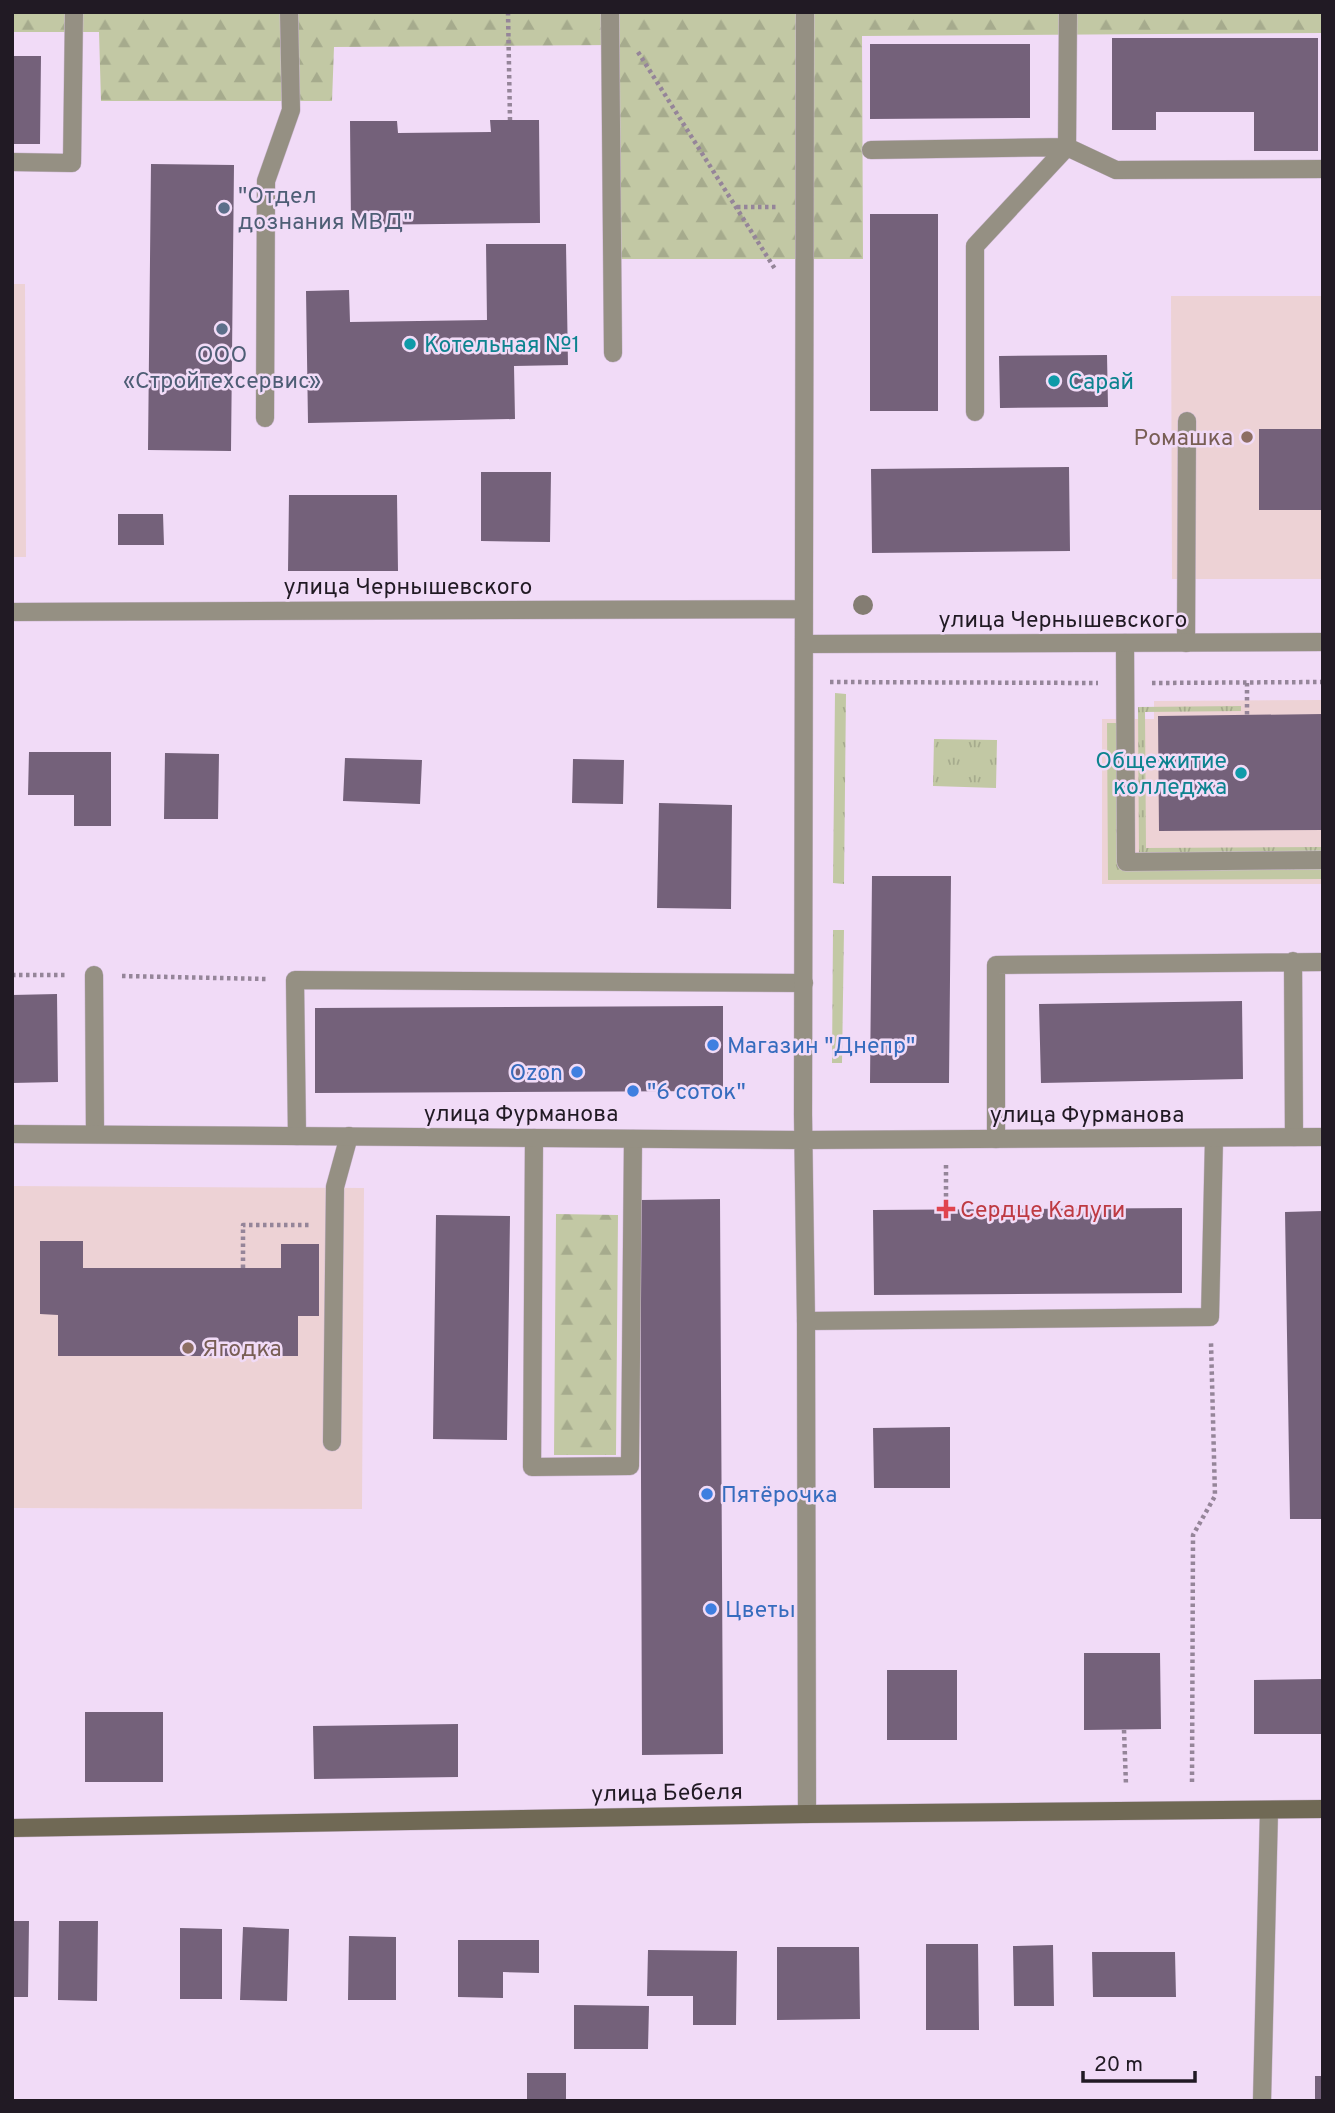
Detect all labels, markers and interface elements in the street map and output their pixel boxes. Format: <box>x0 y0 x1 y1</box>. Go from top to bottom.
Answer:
place label: "Отдел дознания МВД" <box>238 183 412 238</box>
marker: "Отдел дознания МВД" <box>216 200 232 216</box>
marker: ООО «Стройтехсервис» <box>214 321 230 337</box>
place label: Котельная №1 <box>424 332 580 361</box>
marker: Котельная №1 <box>402 336 418 352</box>
place label: ООО «Стройтехсервис» <box>123 342 321 397</box>
place label: Сарай <box>1068 369 1134 398</box>
marker: Сарай <box>1046 373 1062 389</box>
place label: Ромашка <box>1134 425 1233 454</box>
marker: Ромашка <box>1239 429 1255 445</box>
street label: улица Чернышевского <box>284 574 532 603</box>
street label: улица Чернышевского <box>939 607 1187 636</box>
place label: Общежитие колледжа <box>1095 748 1227 803</box>
marker: Общежитие колледжа <box>1233 765 1249 781</box>
place label: Магазин "Днепр" <box>727 1033 915 1062</box>
marker: Магазин "Днепр" <box>705 1037 721 1053</box>
place label: Ozon <box>510 1060 563 1089</box>
marker: Ozon <box>569 1064 585 1080</box>
place label: "6 соток" <box>647 1079 746 1108</box>
marker: "6 соток" <box>625 1083 641 1099</box>
street label: улица Фурманова <box>424 1101 618 1130</box>
street label: улица Фурманова <box>990 1102 1184 1131</box>
place label: Сердце Калуги <box>960 1197 1125 1226</box>
marker: Сердце Калуги <box>938 1201 954 1217</box>
place label: Ягодка <box>202 1336 282 1365</box>
marker: Ягодка <box>180 1340 196 1356</box>
place label: Пятёрочка <box>721 1482 837 1511</box>
marker: Пятёрочка <box>699 1486 715 1502</box>
place label: Цветы <box>725 1597 796 1626</box>
marker: Цветы <box>703 1601 719 1617</box>
street label: улица Бебеля <box>591 1779 743 1810</box>
scale bar <box>1083 2039 1195 2084</box>
text: 20 m <box>1094 2052 1143 2079</box>

